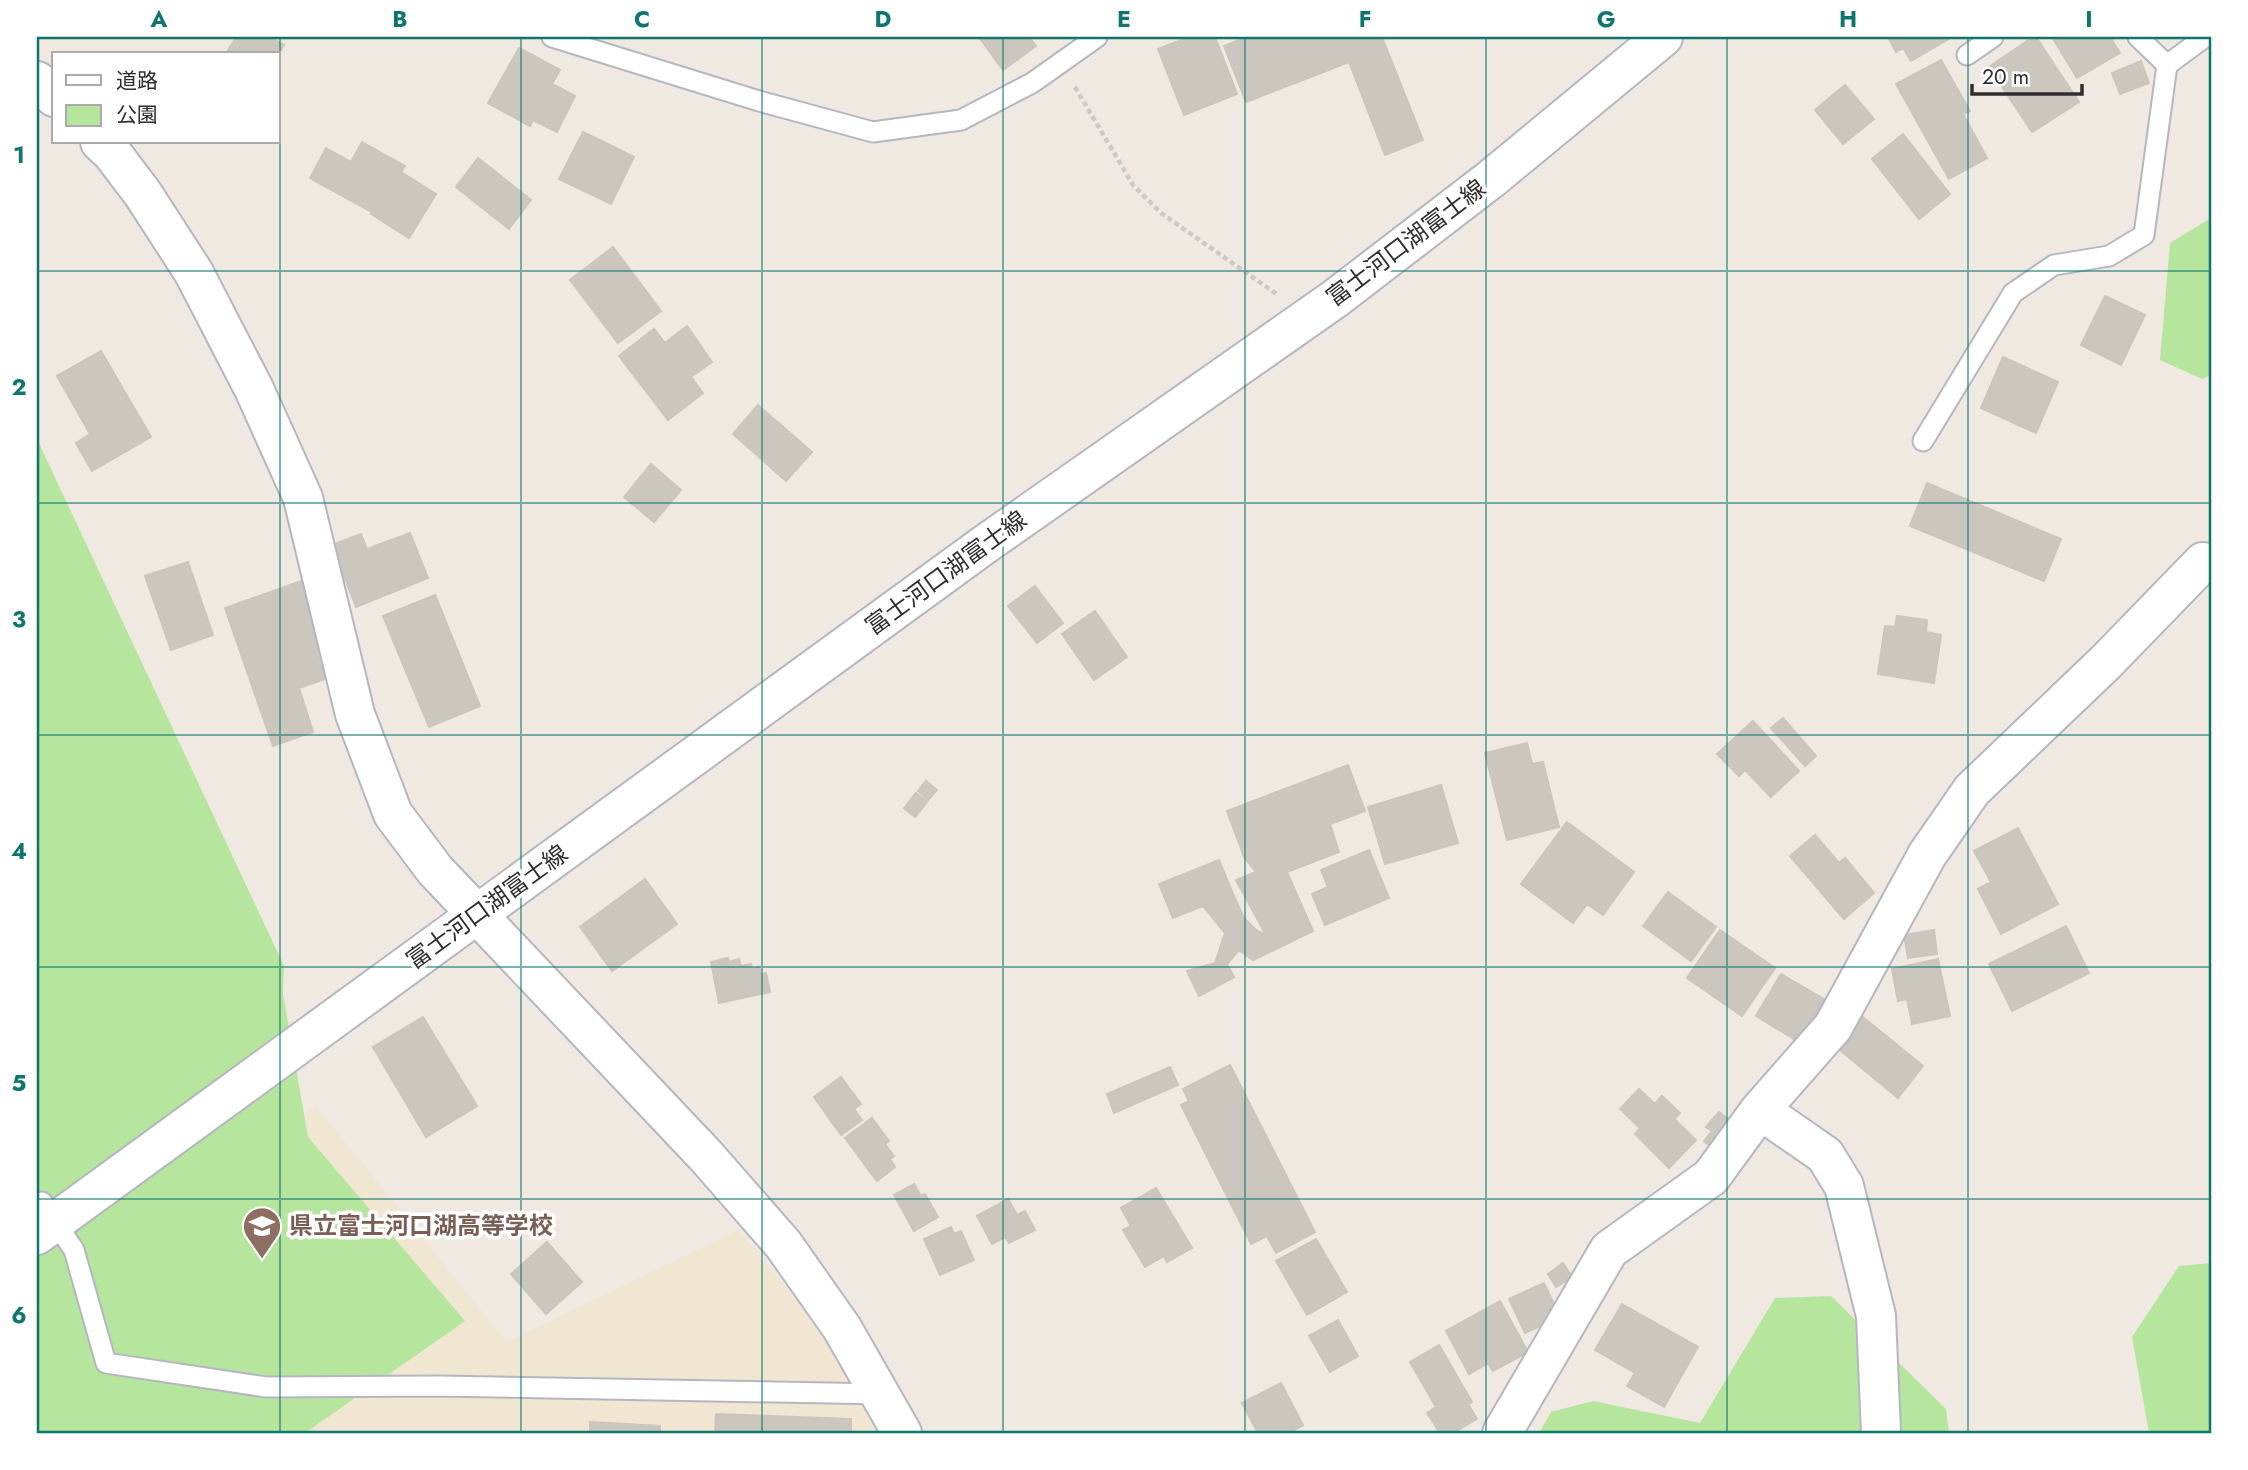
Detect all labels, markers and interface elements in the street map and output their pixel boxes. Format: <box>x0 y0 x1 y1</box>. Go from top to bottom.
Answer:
text: A <box>150 2 168 36</box>
text: B <box>392 2 408 36</box>
text: C <box>634 2 650 36</box>
text: D <box>875 2 892 36</box>
text: E <box>1117 2 1131 36</box>
text: F <box>1359 2 1371 36</box>
text: G <box>1597 2 1615 36</box>
text: H <box>1839 2 1857 36</box>
text: I <box>2085 2 2093 36</box>
legend <box>52 52 280 144</box>
scale bar <box>1972 52 2082 96</box>
text: 20 m <box>1982 62 2029 92</box>
text: 道路 <box>116 66 158 96</box>
text: 公園 <box>116 100 158 130</box>
text: 1 <box>13 138 25 172</box>
street label: 富士河口湖富士線 <box>1318 171 1493 314</box>
text: 2 <box>11 370 27 404</box>
street label: 富士河口湖富士線 <box>858 502 1034 643</box>
text: 3 <box>12 602 26 636</box>
text: 4 <box>11 834 27 868</box>
street label: 富士河口湖富士線 <box>399 836 575 977</box>
text: 5 <box>12 1066 26 1100</box>
school or university icon: 県立富士河口湖高等学校 <box>241 1205 283 1260</box>
place label: 県立富士河口湖高等学校 <box>289 1208 553 1243</box>
text: 6 <box>11 1298 27 1332</box>

